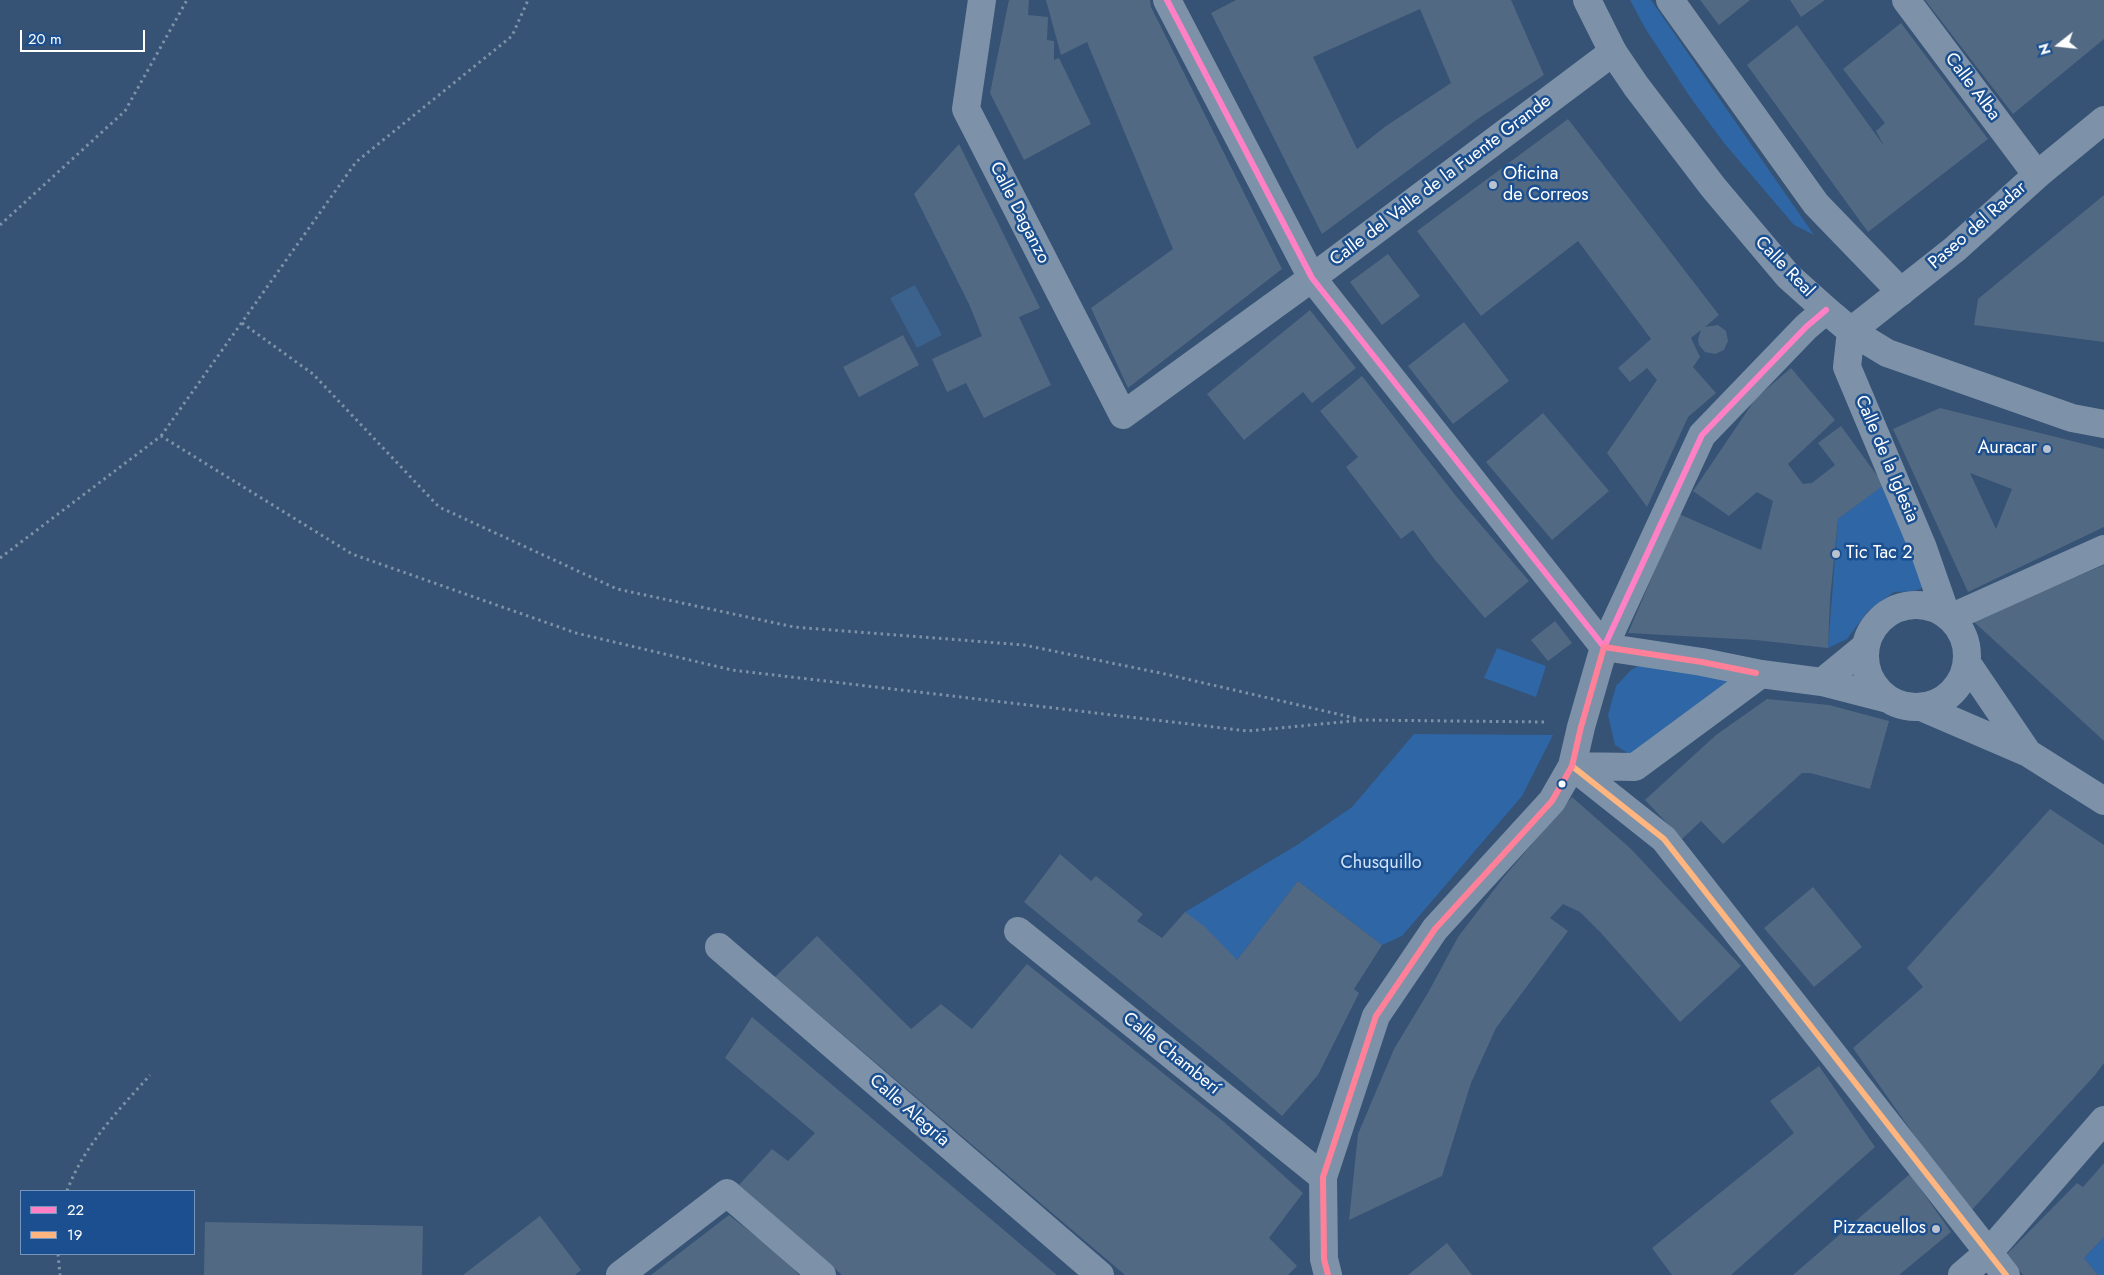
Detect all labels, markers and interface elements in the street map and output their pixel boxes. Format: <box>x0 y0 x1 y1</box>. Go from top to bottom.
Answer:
scale bar <box>22 20 148 52</box>
north arrow <box>2034 20 2084 70</box>
text: 20 m <box>28 28 62 50</box>
text: N <box>2033 41 2056 57</box>
street label: Calle Alba <box>1940 49 2004 125</box>
street label: Calle del Valle de la Fuente Grande <box>1326 91 1556 271</box>
street label: Calle Daganzo <box>984 159 1054 267</box>
place label: Oficina de Correos <box>1503 164 1589 206</box>
street label: Paseo del Radar <box>1925 178 2031 274</box>
marker: Oficina de Correos <box>1487 179 1499 191</box>
street label: Calle Real <box>1750 232 1818 302</box>
street label: Calle de la Iglesia <box>1850 392 1922 526</box>
place label: Auracar <box>1978 438 2037 460</box>
marker: Auracar <box>2041 443 2053 455</box>
place label: Tic Tac 2 <box>1846 543 1913 565</box>
marker: Tic Tac 2 <box>1830 548 1842 560</box>
unlabelled marker <box>1557 779 1567 789</box>
park label: Chusquillo <box>1341 853 1421 875</box>
street label: Calle Chamberí <box>1118 1008 1224 1100</box>
street label: Calle Alegría <box>865 1070 953 1152</box>
legend <box>20 1190 195 1255</box>
text: 22 <box>67 1199 84 1221</box>
place label: Pizzacuellos <box>1833 1218 1926 1240</box>
marker: Pizzacuellos <box>1930 1223 1942 1235</box>
text: 19 <box>67 1224 82 1246</box>

